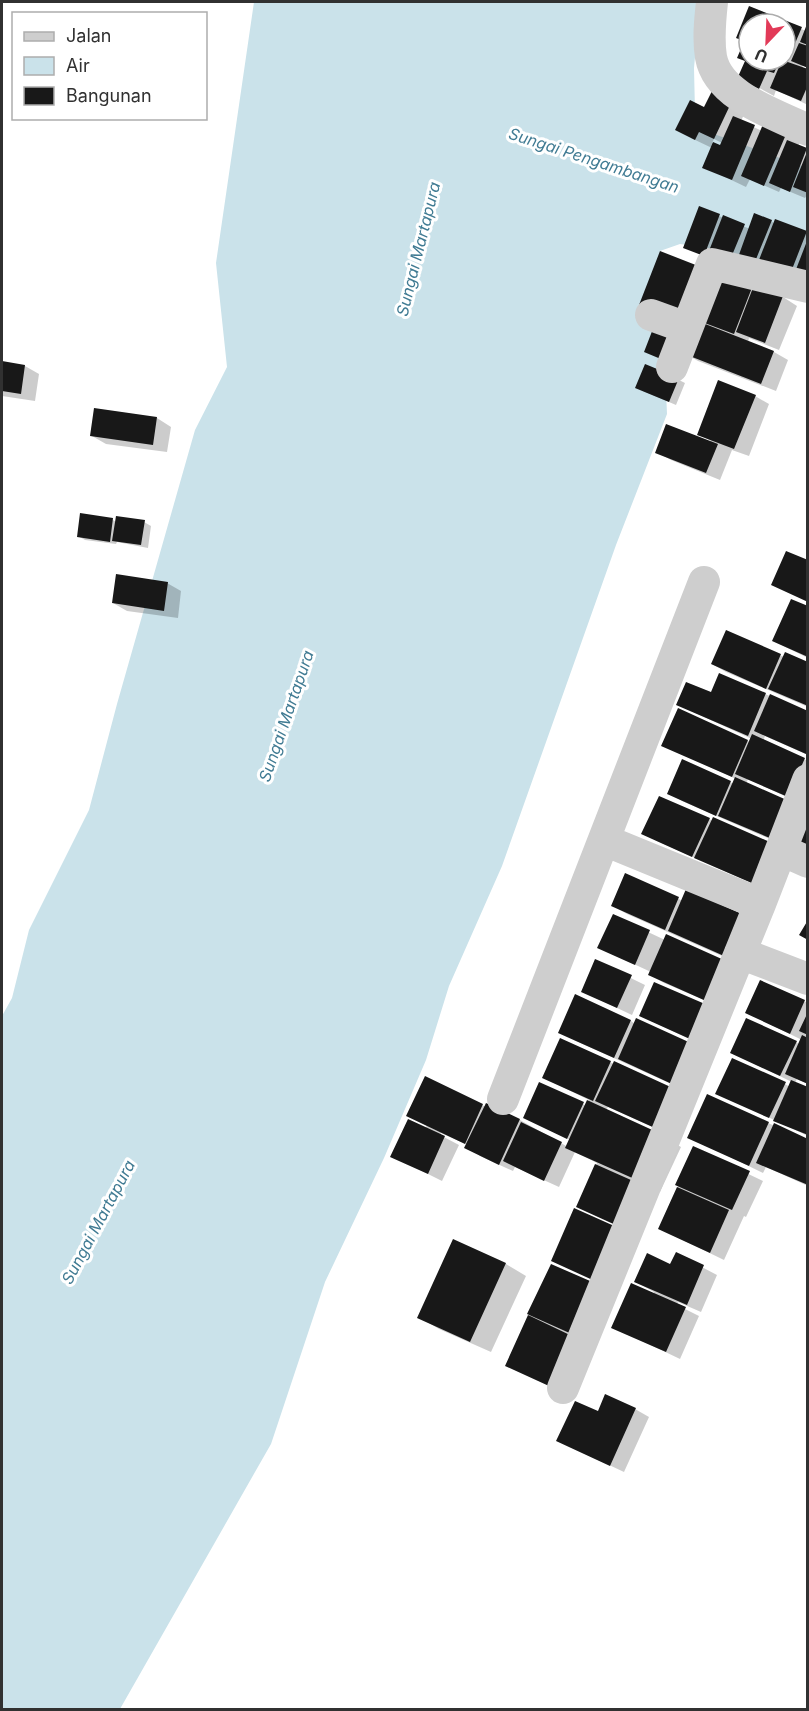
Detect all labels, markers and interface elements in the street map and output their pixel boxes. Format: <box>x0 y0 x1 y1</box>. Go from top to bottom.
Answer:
legend <box>12 12 207 120</box>
north arrow <box>737 12 797 72</box>
text: Jalan <box>66 25 111 46</box>
text: U <box>752 44 770 67</box>
text: Air <box>66 55 90 76</box>
text: Bangunan <box>66 85 152 106</box>
water label: Sungai Pengambangan <box>506 123 682 197</box>
water label: Sungai Martapura <box>392 180 444 318</box>
water label: Sungai Martapura <box>254 648 318 784</box>
water label: Sungai Martapura <box>57 1156 139 1287</box>

